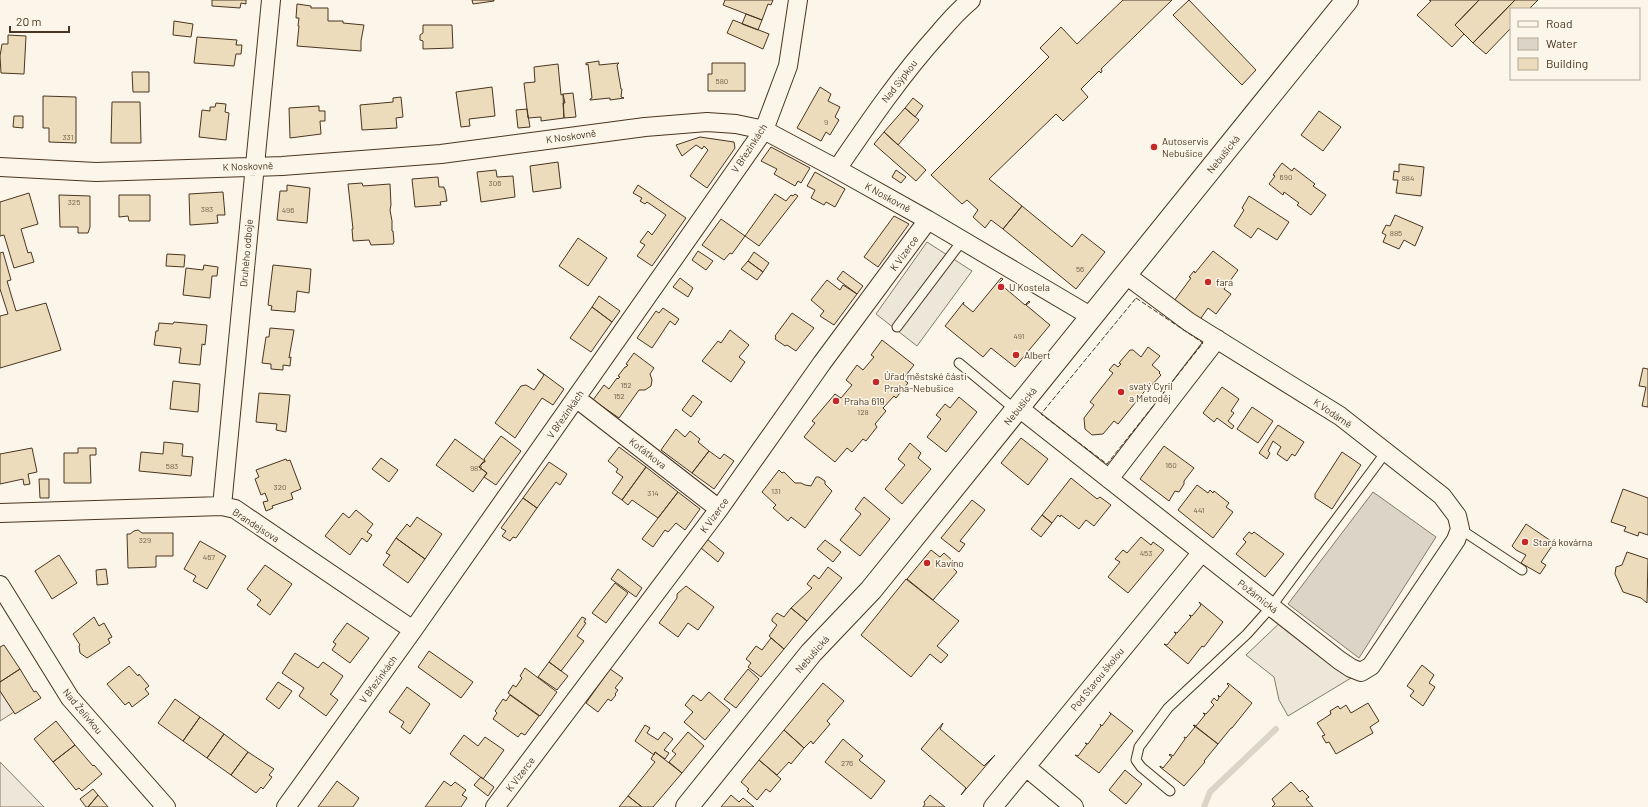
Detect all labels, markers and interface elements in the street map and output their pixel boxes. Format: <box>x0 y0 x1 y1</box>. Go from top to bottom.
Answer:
scale bar <box>10 8 69 34</box>
legend <box>1510 8 1640 80</box>
text: 20 m <box>16 14 42 28</box>
text: Road <box>1546 16 1573 30</box>
text: Water <box>1546 36 1578 50</box>
text: Building <box>1546 56 1588 70</box>
street label: Nad Sýpkou <box>879 57 919 105</box>
house number: 580 <box>716 76 728 86</box>
house number: 9 <box>824 117 828 127</box>
street label: V Březinkách <box>729 121 769 175</box>
street label: K Noskovně <box>545 127 597 145</box>
house number: 331 <box>63 132 74 142</box>
street label: Nebušická <box>1204 133 1242 175</box>
place label: Autoservis Nebušice <box>1162 135 1209 159</box>
marker: Autoservis Nebušice <box>1149 142 1159 152</box>
street label: K Noskovně <box>223 159 273 173</box>
house number: 690 <box>1280 172 1292 182</box>
house number: 884 <box>1402 173 1414 183</box>
house number: 306 <box>489 178 501 188</box>
street label: K Noskovně <box>863 179 913 215</box>
house number: 325 <box>68 197 80 207</box>
house number: 383 <box>201 204 213 214</box>
house number: 496 <box>282 205 294 215</box>
street label: Druhého odboje <box>237 219 255 287</box>
house number: 885 <box>1390 228 1402 238</box>
street label: K Vizerce <box>887 233 921 273</box>
house number: 56 <box>1076 264 1084 274</box>
place label: fara <box>1216 276 1233 288</box>
marker: fara <box>1203 277 1213 287</box>
place label: U Kostela <box>1009 281 1050 293</box>
marker: U Kostela <box>996 282 1006 292</box>
house number: 491 <box>1013 331 1025 341</box>
place label: Albert <box>1024 349 1051 361</box>
marker: Albert <box>1011 350 1021 360</box>
place label: Úřad městské části Praha-Nebušice <box>884 370 967 394</box>
marker: Úřad městské části Praha-Nebušice <box>871 377 881 387</box>
house number: 152 <box>620 380 632 390</box>
place label: svatý Cyril a Metoděj <box>1129 380 1173 404</box>
street label: Nebušická <box>1001 385 1039 427</box>
marker: svatý Cyril a Metoděj <box>1116 387 1126 397</box>
street label: V Březinkách <box>544 388 586 440</box>
house number: 152 <box>613 391 625 401</box>
place label: Praha 619 <box>844 395 885 407</box>
marker: Praha 619 <box>831 396 841 406</box>
street label: K Vodárně <box>1311 396 1355 430</box>
house number: 128 <box>857 407 869 417</box>
street label: Koťátkova <box>627 435 669 471</box>
house number: 160 <box>1165 460 1177 470</box>
house number: 583 <box>166 461 178 471</box>
house number: 987 <box>470 463 482 473</box>
house number: 320 <box>274 482 286 492</box>
house number: 131 <box>771 486 781 496</box>
house number: 314 <box>647 488 659 498</box>
street label: K Vizerce <box>697 495 731 535</box>
street label: Brandejsova <box>230 505 282 545</box>
house number: 441 <box>1194 505 1205 515</box>
house number: 329 <box>139 535 151 545</box>
place label: Stará kovárna <box>1533 536 1592 548</box>
marker: Stará kovárna <box>1520 537 1530 547</box>
house number: 453 <box>1140 548 1152 558</box>
house number: 467 <box>203 552 215 562</box>
place label: Kavíno <box>935 557 964 569</box>
marker: Kavíno <box>922 558 932 568</box>
street label: Požárnická <box>1236 577 1280 615</box>
street label: Nebušická <box>793 633 831 675</box>
street label: Pod Starou školou <box>1068 645 1126 713</box>
street label: V Březinkách <box>357 653 399 705</box>
street label: Nad Želivkou <box>61 686 105 736</box>
street label: K Vizerce <box>503 754 537 794</box>
house number: 276 <box>841 758 853 768</box>

